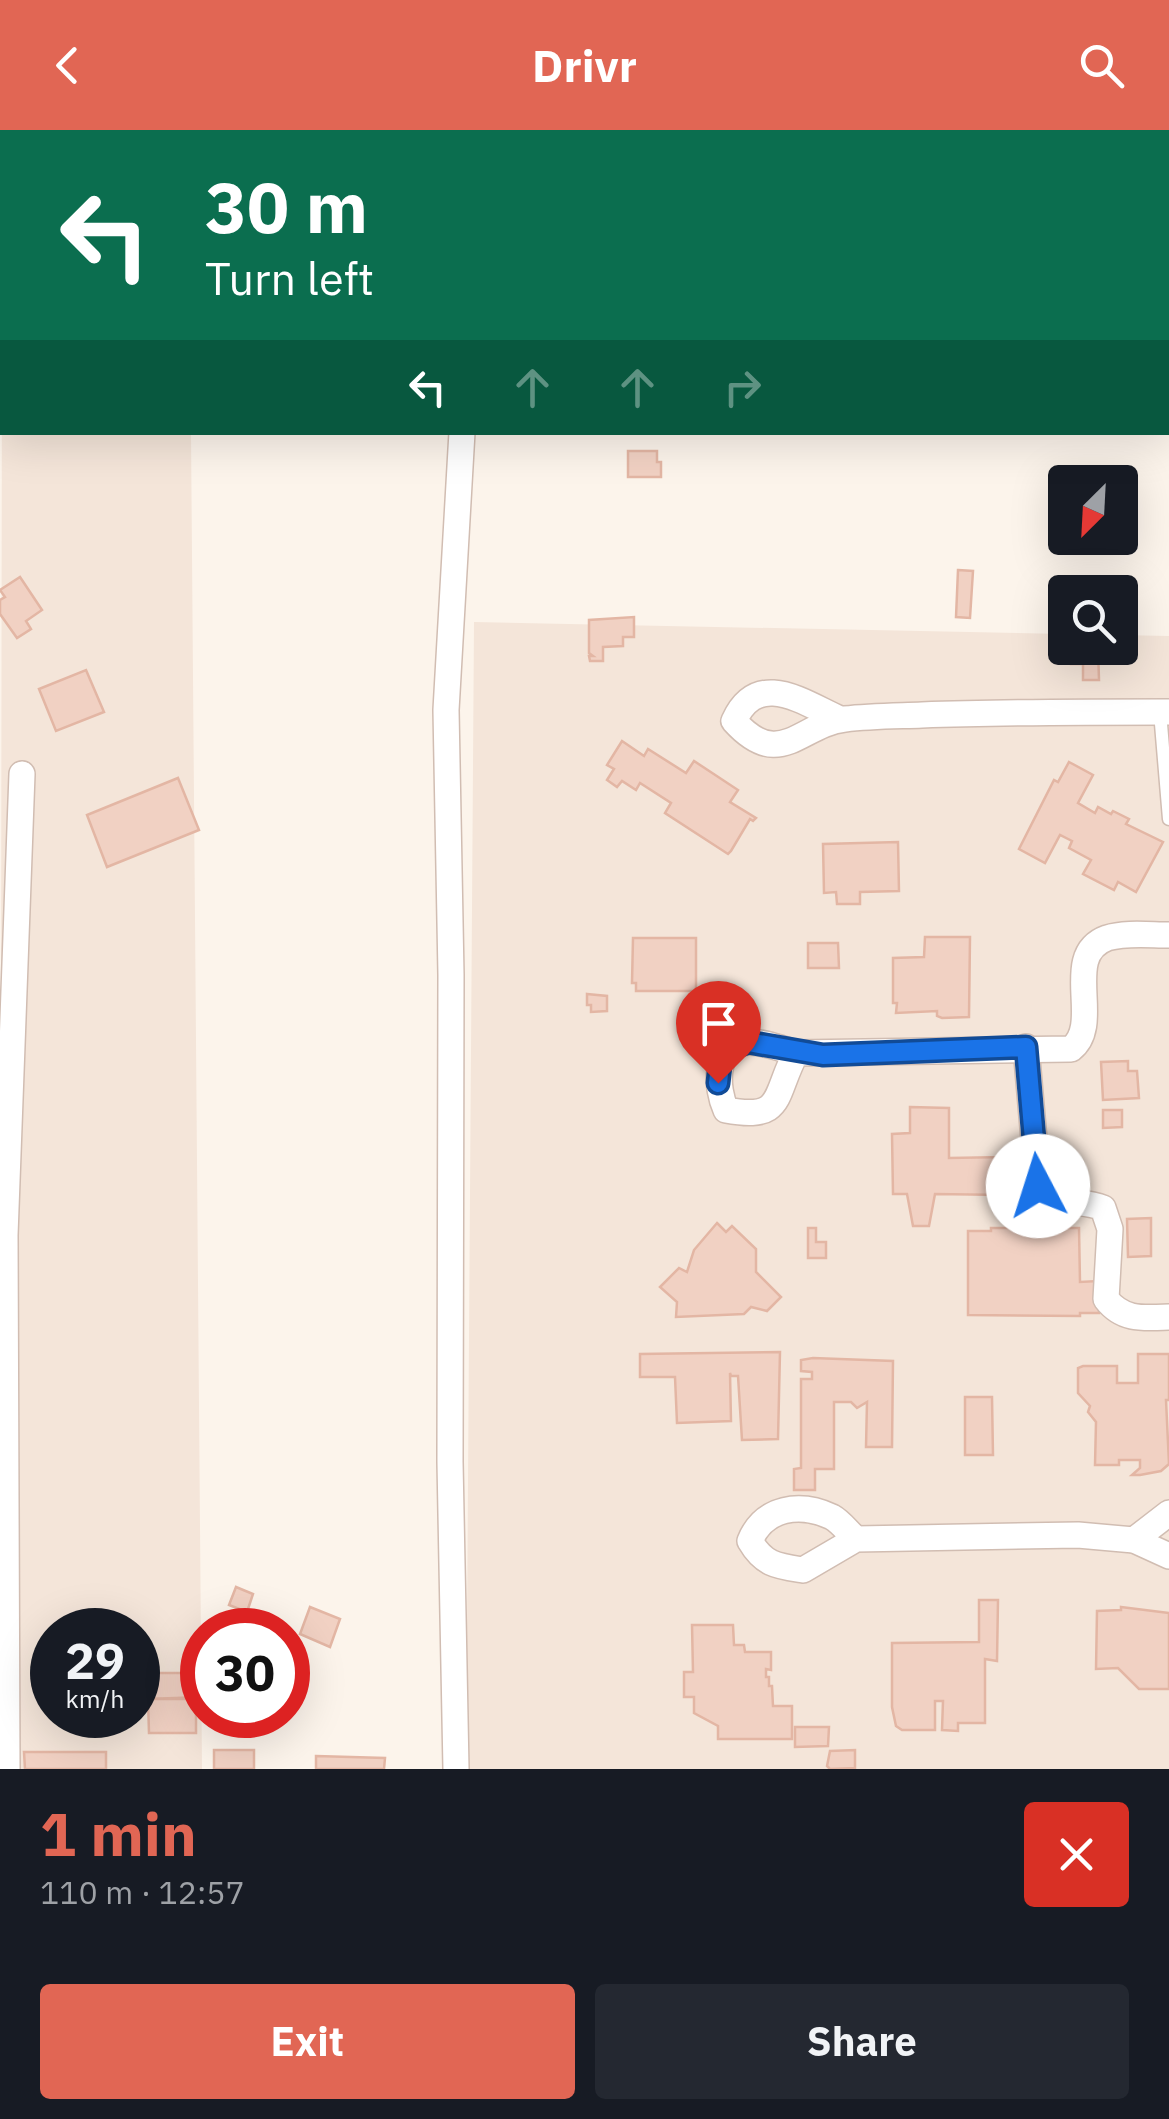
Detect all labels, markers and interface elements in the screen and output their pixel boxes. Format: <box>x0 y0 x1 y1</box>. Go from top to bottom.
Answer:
text: Drivr <box>532 36 637 94</box>
icon: back <box>40 38 95 93</box>
icon: search <box>1074 38 1129 93</box>
text: 30 m <box>205 161 368 252</box>
icon: left <box>40 170 170 300</box>
text: Turn left <box>205 249 374 307</box>
icon: left <box>400 360 455 415</box>
icon: ahead <box>505 360 560 415</box>
icon: ahead <box>610 360 665 415</box>
icon: right <box>715 360 770 415</box>
north arrow <box>1048 465 1138 555</box>
map controls <box>1048 465 1138 665</box>
button: search <box>1048 575 1138 665</box>
pin <box>676 981 761 1084</box>
icon: arrive <box>691 996 746 1051</box>
position arrow <box>986 1134 1090 1238</box>
speed limit sign: 30 <box>180 1608 310 1738</box>
text: 29 <box>65 1628 125 1693</box>
text: km/h <box>66 1682 124 1715</box>
text: 1 min <box>40 1794 197 1873</box>
button: close <box>1024 1802 1129 1907</box>
text: 110 m · 12:57 <box>40 1871 245 1913</box>
button: Exit <box>40 1984 575 2099</box>
button: Share <box>595 1984 1129 2099</box>

